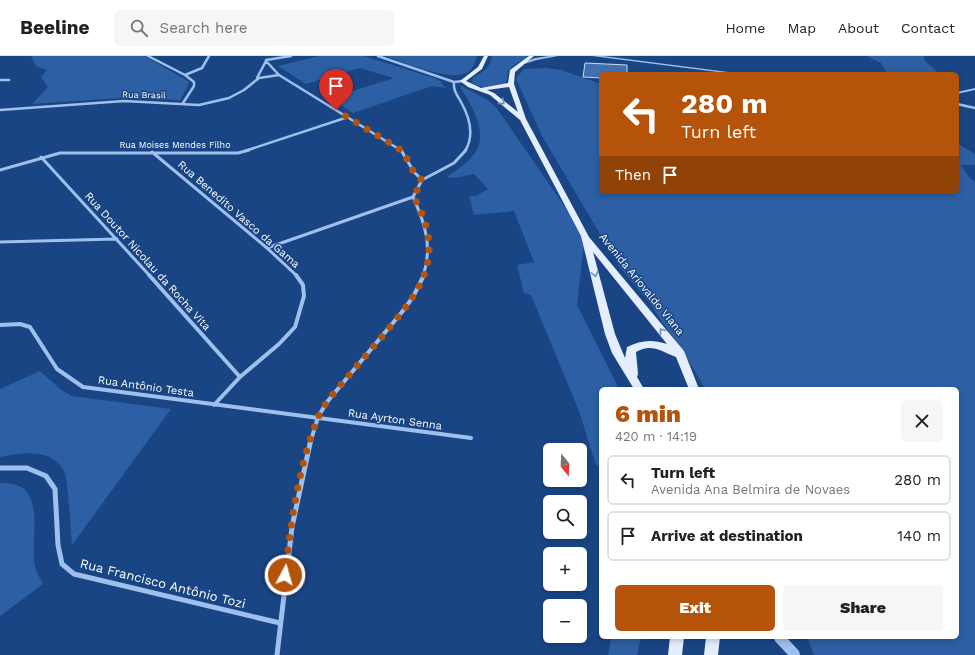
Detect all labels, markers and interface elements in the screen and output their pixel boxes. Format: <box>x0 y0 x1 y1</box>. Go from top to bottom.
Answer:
search box <box>114 10 394 46</box>
text: Beeline <box>20 16 90 39</box>
icon: search <box>128 17 150 39</box>
text: Search here <box>160 19 247 37</box>
text: Home <box>725 20 765 36</box>
text: Map <box>787 20 816 36</box>
text: About <box>838 20 879 36</box>
text: Contact <box>901 20 955 36</box>
pin <box>319 69 353 110</box>
icon: arrive <box>325 75 347 97</box>
text: 280 m <box>681 87 768 120</box>
icon: left <box>615 88 667 140</box>
street label: Rua Brasil <box>122 90 166 100</box>
one-way arrow <box>497 97 504 104</box>
text: Turn left <box>681 121 756 142</box>
street label: Rua Moises Mendes Filho <box>119 140 231 150</box>
street label: Rua Benedito Vasco da Gama <box>175 158 302 271</box>
icon: arrive <box>659 164 681 186</box>
text: Then <box>615 166 651 184</box>
street label: Rua Doutor Nicolau da Rocha Vita <box>82 189 213 333</box>
street label: Avenida Ariovaldo Viana <box>596 231 687 338</box>
one-way arrow <box>590 270 599 277</box>
one-way arrow <box>659 329 666 336</box>
street label: Rua Antônio Testa <box>97 373 195 400</box>
text: 6 min <box>615 400 681 428</box>
button: close <box>901 400 943 442</box>
street label: Rua Ayrton Senna <box>347 406 443 433</box>
text: 420 m · 14:19 <box>615 429 697 444</box>
north arrow <box>543 443 587 487</box>
map controls <box>543 443 587 643</box>
text: Turn left <box>651 464 715 482</box>
icon: left <box>617 469 639 491</box>
text: 280 m <box>894 471 941 489</box>
text: Avenida Ana Belmira de Novaes <box>651 482 850 497</box>
button: search <box>543 495 587 539</box>
icon: arrive <box>617 525 639 547</box>
text: Arrive at destination <box>651 527 803 545</box>
text: 140 m <box>897 527 941 545</box>
button: + <box>543 547 587 591</box>
position arrow <box>264 554 306 596</box>
street label: Rua Francisco Antônio Tozi <box>78 556 247 611</box>
button: Exit <box>615 585 775 631</box>
button: Share <box>783 585 943 631</box>
button: − <box>543 599 587 643</box>

